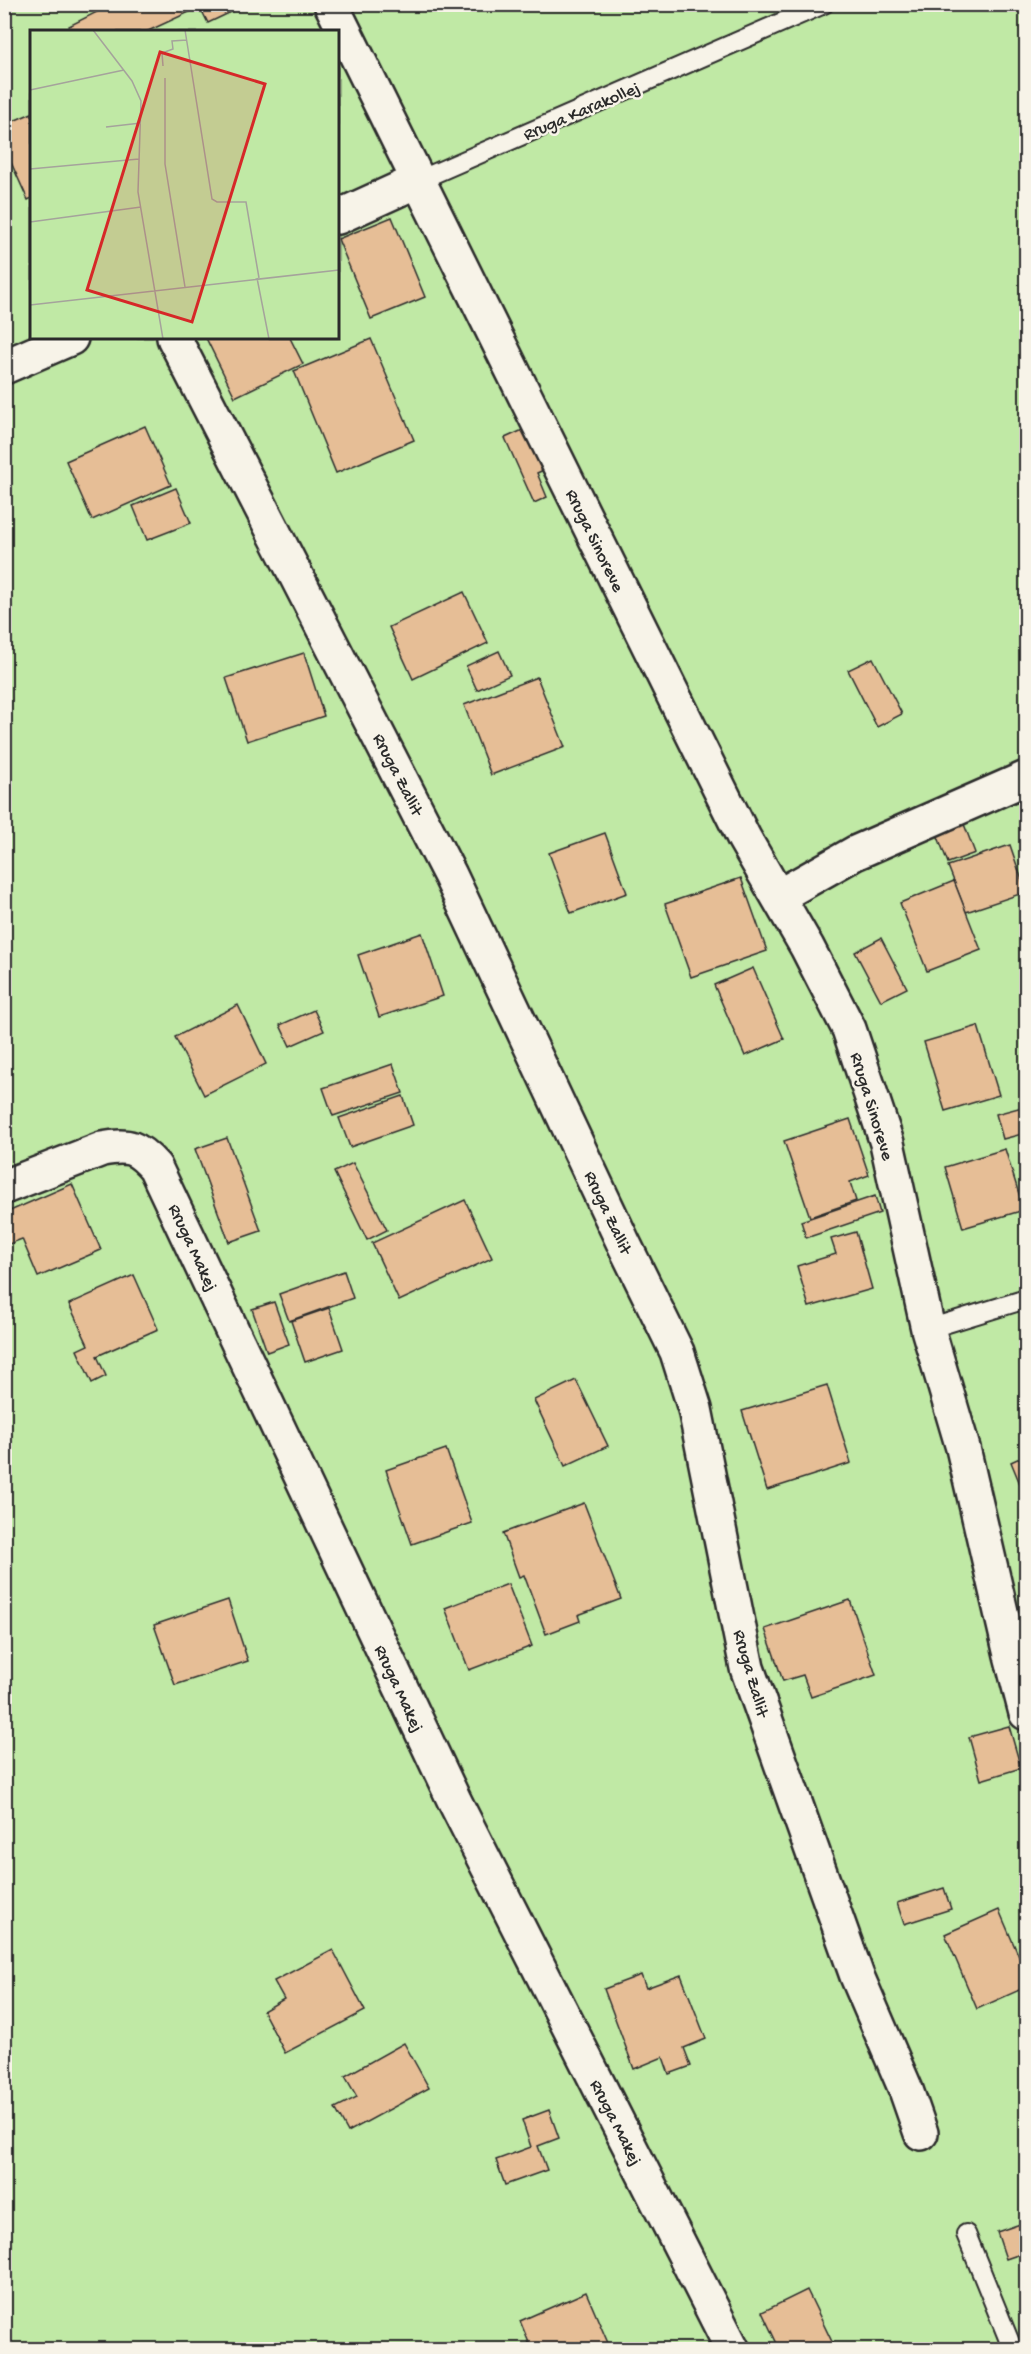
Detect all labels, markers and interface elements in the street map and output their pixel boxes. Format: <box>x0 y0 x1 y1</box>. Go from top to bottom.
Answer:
inset map <box>30 30 339 339</box>
street label: Rruga Karakollej <box>520 78 644 146</box>
street label: Rruga Sinoreve <box>560 486 628 597</box>
street label: Rruga Zallit <box>367 730 427 821</box>
street label: Rruga Sinoreve <box>844 1050 897 1164</box>
street label: Rruga Zallit <box>578 1168 636 1260</box>
street label: Rruga Makej <box>162 1201 221 1295</box>
street label: Rruga Zallit <box>727 1628 772 1721</box>
street label: Rruga Makej <box>368 1642 427 1736</box>
street label: Rruga Makej <box>584 2077 645 2170</box>

